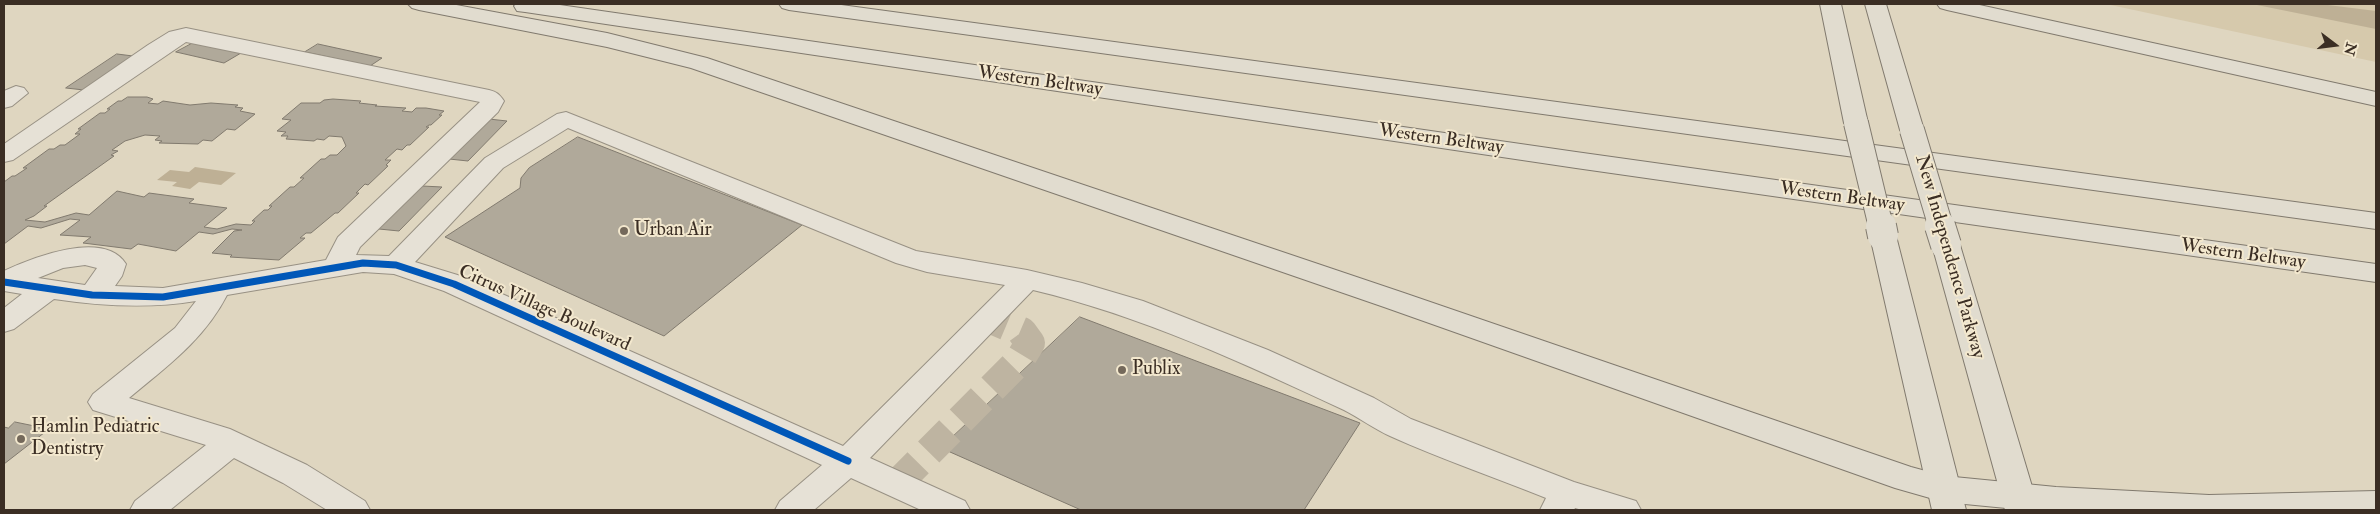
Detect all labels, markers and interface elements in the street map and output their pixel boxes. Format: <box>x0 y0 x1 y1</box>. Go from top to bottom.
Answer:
north arrow <box>2310 20 2360 70</box>
text: N <box>2340 41 2360 57</box>
street label: Western Beltway <box>976 62 1104 102</box>
street label: Western Beltway <box>1377 120 1505 160</box>
street label: New Independence Parkway <box>1909 152 1989 362</box>
street label: Western Beltway <box>1778 178 1906 218</box>
place label: Urban Air <box>634 220 712 242</box>
marker: Urban Air <box>618 225 630 237</box>
street label: Western Beltway <box>2179 235 2307 275</box>
street label: Citrus Village Boulevard <box>454 261 634 357</box>
place label: Publix <box>1132 359 1180 381</box>
marker: Publix <box>1116 364 1128 376</box>
place label: Hamlin Pediatric Dentistry <box>31 417 159 461</box>
marker: Hamlin Pediatric Dentistry <box>15 433 27 445</box>

